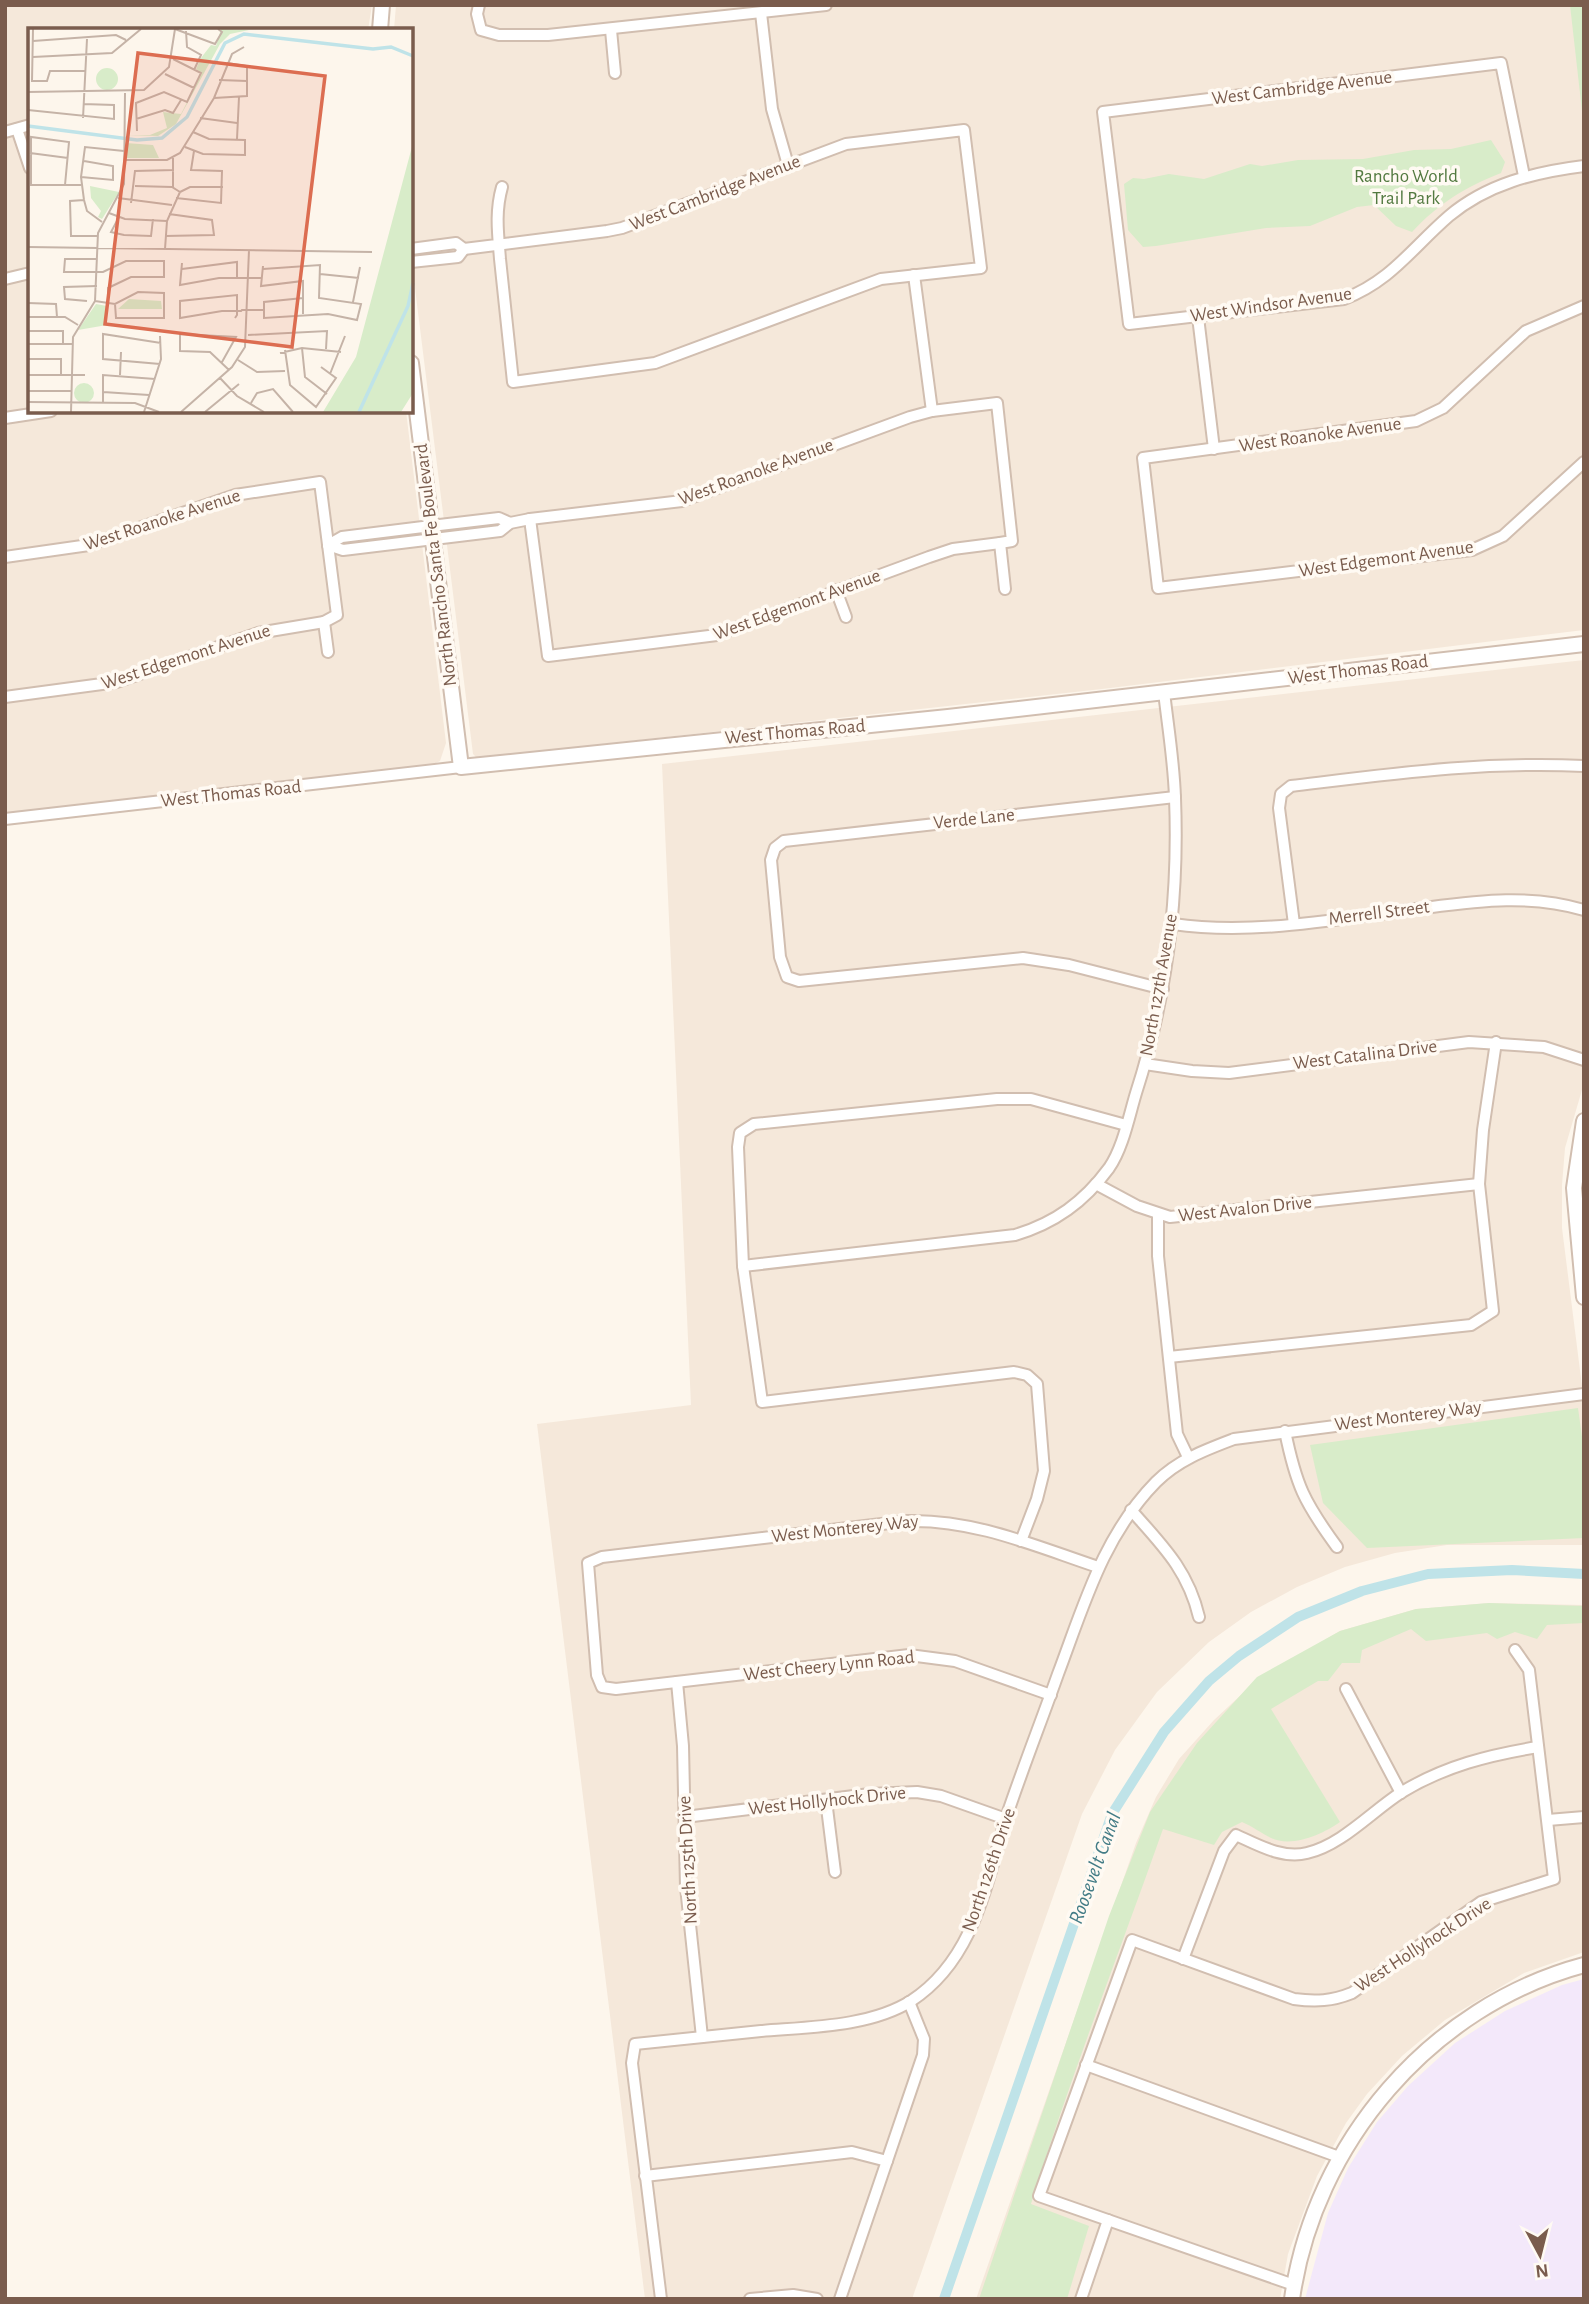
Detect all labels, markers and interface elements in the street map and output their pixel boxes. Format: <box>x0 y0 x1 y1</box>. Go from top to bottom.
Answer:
inset map <box>28 28 413 413</box>
street label: West Cambridge Avenue <box>1211 68 1393 108</box>
street label: West Cambridge Avenue <box>627 152 803 234</box>
park label: Rancho World Trail Park <box>1354 167 1458 208</box>
street label: West Windsor Avenue <box>1189 284 1353 326</box>
street label: West Roanoke Avenue <box>1238 414 1402 456</box>
street label: West Roanoke Avenue <box>676 435 836 509</box>
street label: North Rancho Santa Fe Boulevard <box>412 442 460 687</box>
street label: West Roanoke Avenue <box>81 486 243 554</box>
street label: West Edgemont Avenue <box>1297 537 1475 581</box>
street label: West Edgemont Avenue <box>711 566 883 644</box>
street label: West Edgemont Avenue <box>99 621 273 693</box>
street label: West Thomas Road <box>1287 652 1429 688</box>
street label: West Thomas Road <box>724 716 866 748</box>
street label: West Thomas Road <box>160 777 302 811</box>
street label: Verde Lane <box>932 805 1016 833</box>
street label: Merrell Street <box>1327 897 1431 929</box>
street label: North 127th Avenue <box>1137 912 1181 1058</box>
street label: West Catalina Drive <box>1292 1037 1438 1073</box>
street label: West Avalon Drive <box>1177 1193 1313 1225</box>
street label: West Monterey Way <box>1333 1398 1483 1434</box>
street label: West Monterey Way <box>770 1512 920 1546</box>
street label: West Cheery Lynn Road <box>743 1648 916 1684</box>
street label: West Hollyhock Drive <box>747 1783 907 1819</box>
street label: North 125th Drive <box>675 1795 701 1925</box>
street label: North 126th Drive <box>959 1806 1019 1934</box>
water label: Roosevelt Canal <box>1065 1809 1125 1927</box>
street label: West Hollyhock Drive <box>1351 1894 1495 1996</box>
north arrow <box>1505 2220 1575 2290</box>
text: N <box>1534 2260 1550 2281</box>

